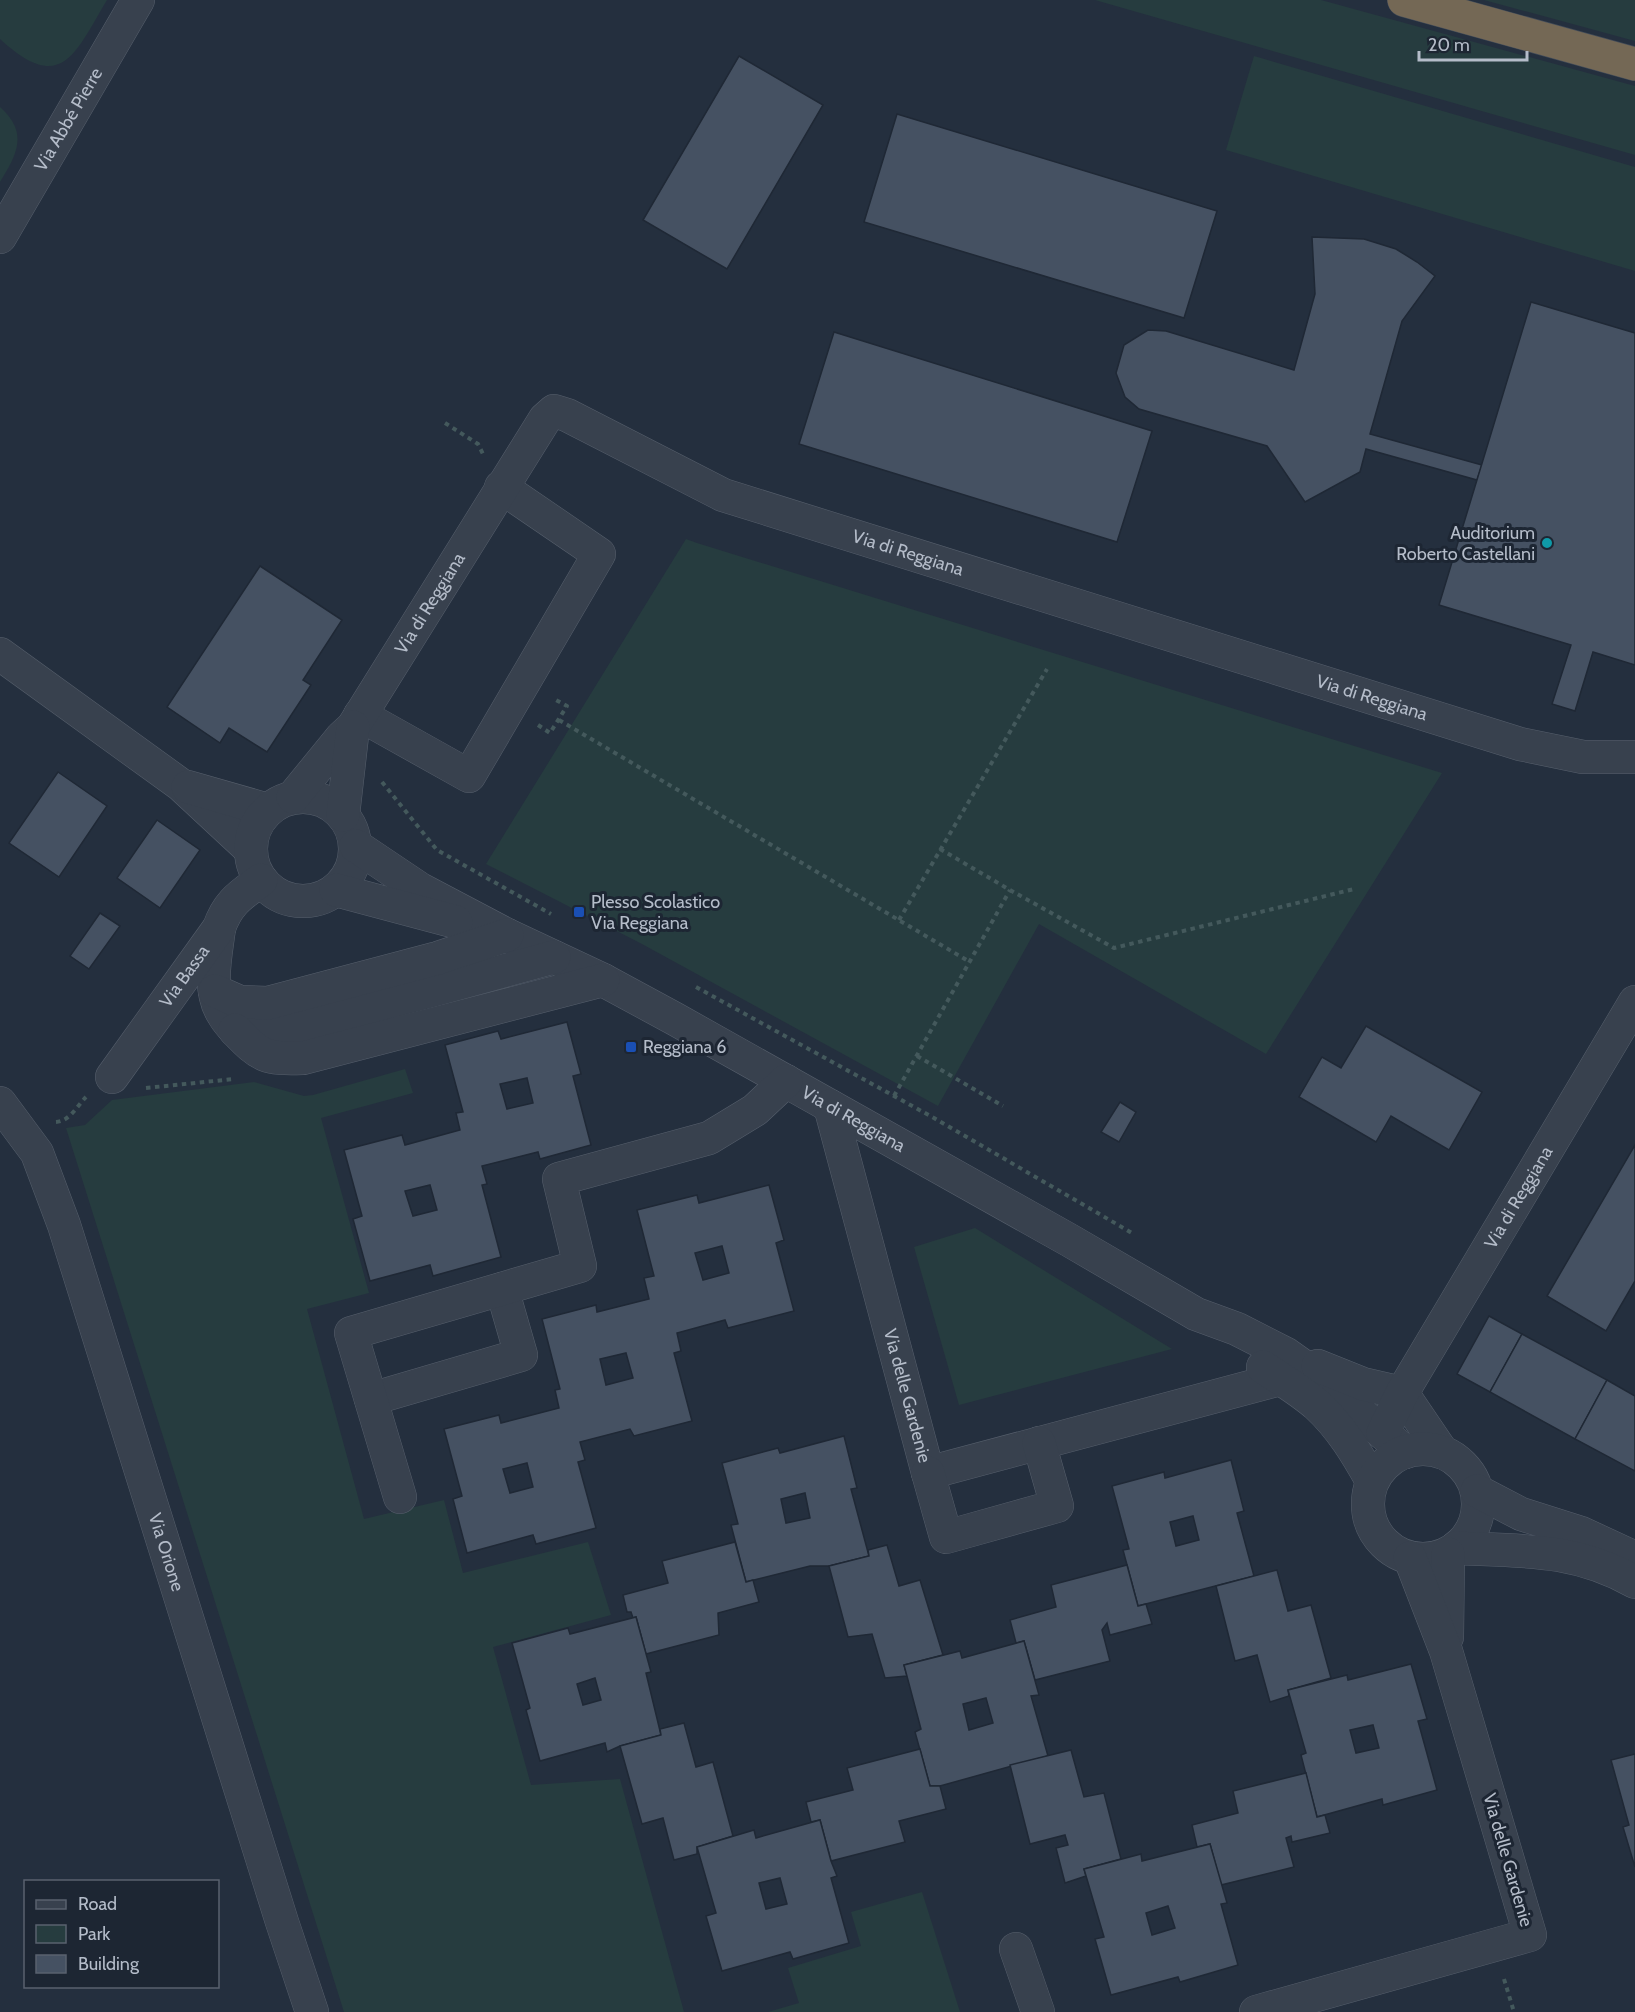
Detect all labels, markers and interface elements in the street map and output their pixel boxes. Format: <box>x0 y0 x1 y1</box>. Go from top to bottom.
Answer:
scale bar <box>1419 24 1527 62</box>
text: 20 m <box>1428 34 1470 56</box>
street label: Via Abbé Pierre <box>30 64 107 175</box>
place label: Auditorium Roberto Castellani <box>1396 522 1535 565</box>
street label: Via di Reggiana <box>850 525 967 581</box>
marker: Auditorium Roberto Castellani <box>1540 536 1554 550</box>
street label: Via di Reggiana <box>390 548 470 658</box>
street label: Via di Reggiana <box>1313 670 1431 726</box>
place label: Plesso Scolastico Via Reggiana <box>591 891 720 934</box>
marker: Plesso Scolastico Via Reggiana <box>572 905 586 919</box>
street label: Via Bassa <box>155 941 214 1012</box>
place label: Reggiana 6 <box>643 1036 726 1058</box>
marker: Reggiana 6 <box>624 1040 638 1054</box>
street label: Via di Reggiana <box>798 1081 909 1157</box>
street label: Via di Reggiana <box>1480 1142 1558 1253</box>
street label: Via delle Gardenie <box>879 1326 936 1465</box>
street label: Via Orione <box>144 1510 189 1594</box>
street label: Via delle Gardenie <box>1478 1791 1538 1929</box>
legend <box>24 1880 219 1988</box>
text: Road <box>78 1893 117 1915</box>
text: Park <box>78 1923 111 1945</box>
text: Building <box>78 1953 140 1975</box>

